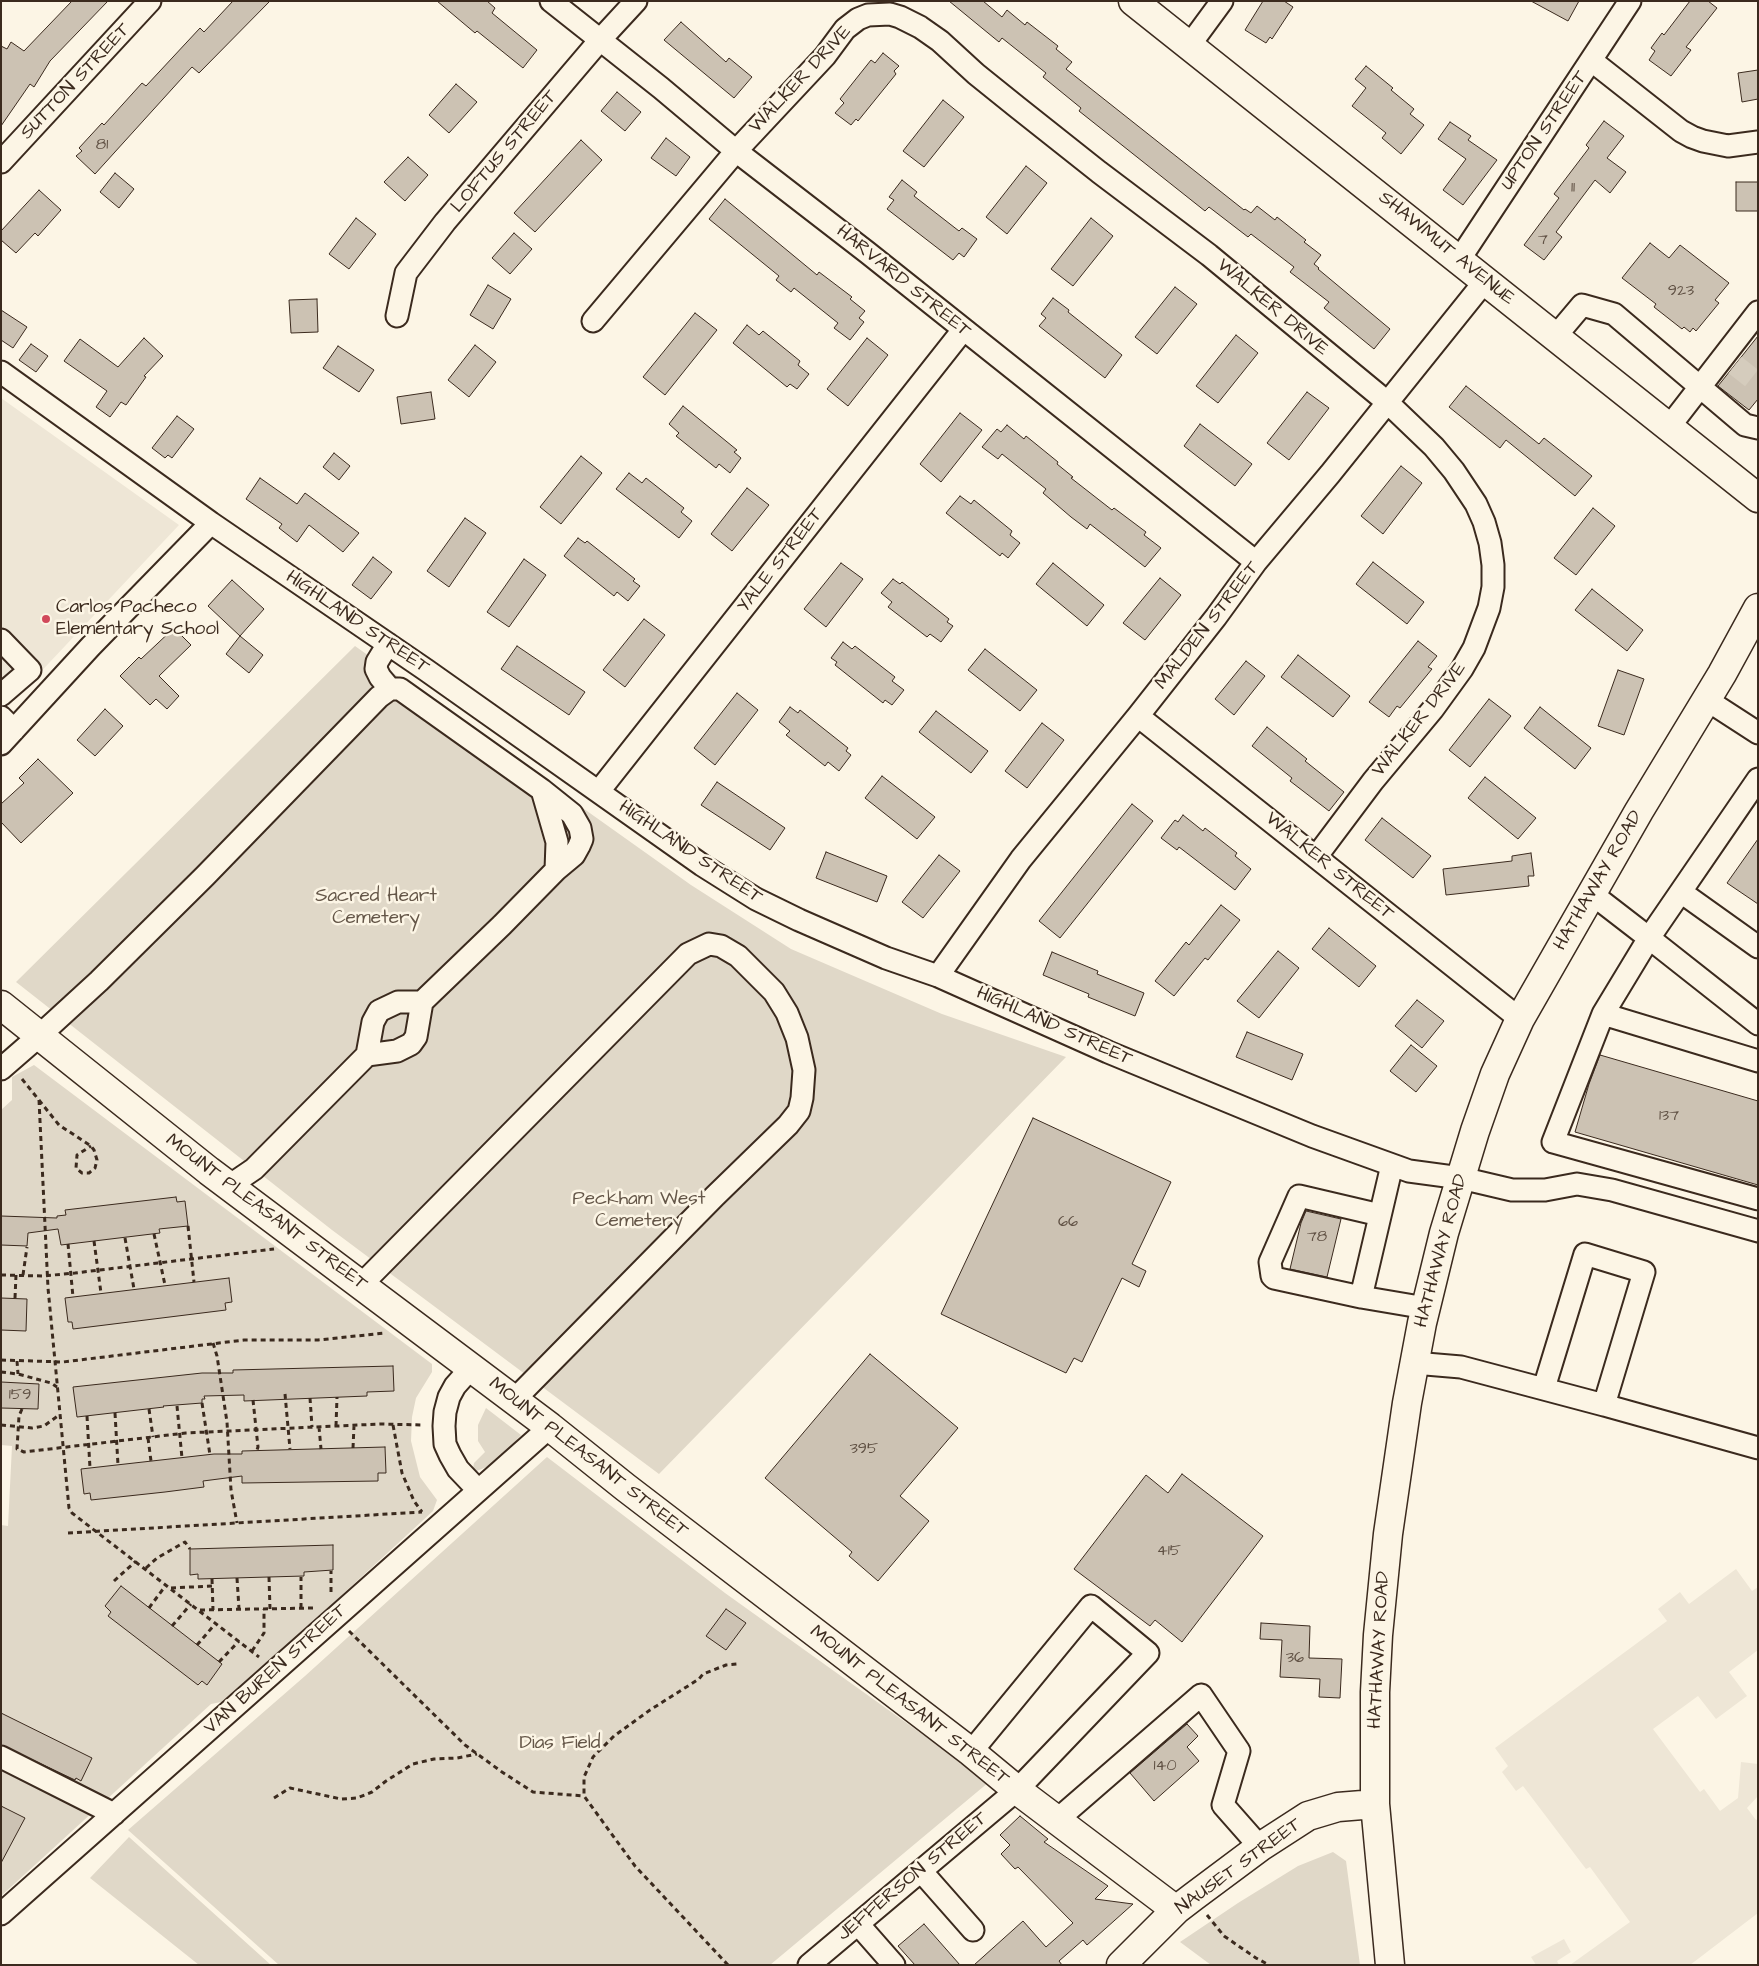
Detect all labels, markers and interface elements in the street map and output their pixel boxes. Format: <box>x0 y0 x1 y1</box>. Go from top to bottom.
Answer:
street label: SUTTON STREET <box>16 19 136 145</box>
street label: WALKER DRIVE <box>745 21 857 139</box>
street label: UPTON STREET <box>1497 67 1593 195</box>
street label: LOFTUS STREET <box>447 86 563 218</box>
house number: 81 <box>96 136 108 156</box>
house number: 11 <box>1571 179 1575 199</box>
street label: SHAWMUT AVENUE <box>1373 187 1519 311</box>
street label: HARVARD STREET <box>831 221 975 343</box>
house number: 7 <box>1538 231 1548 251</box>
street label: WALKER DRIVE <box>1211 255 1333 361</box>
house number: 923 <box>1668 282 1694 302</box>
street label: YALE STREET <box>733 504 829 618</box>
street label: MALDEN STREET <box>1151 557 1265 695</box>
street label: HIGHLAND STREET <box>281 567 433 679</box>
place label: Carlos Pacheco Elementary School <box>56 597 219 641</box>
marker: Carlos Pacheco Elementary School <box>40 613 52 625</box>
street label: WALKER DRIVE <box>1368 658 1472 782</box>
street label: HIGHLAND STREET <box>614 797 766 909</box>
street label: HATHAWAY ROAD <box>1550 807 1648 955</box>
street label: WALKER STREET <box>1260 808 1398 926</box>
park label: Sacred Heart Cemetery <box>315 886 437 930</box>
street label: HIGHLAND STREET <box>973 982 1135 1072</box>
house number: 137 <box>1659 1107 1679 1127</box>
street label: MOUNT PLEASANT STREET <box>161 1130 371 1296</box>
street label: HATHAWAY ROAD <box>1411 1172 1473 1330</box>
park label: Peckham West Cemetery <box>573 1189 705 1233</box>
house number: 66 <box>1058 1213 1078 1233</box>
house number: 78 <box>1307 1228 1327 1248</box>
street label: MOUNT PLEASANT STREET <box>484 1373 692 1543</box>
house number: 159 <box>9 1386 31 1406</box>
house number: 395 <box>850 1440 878 1460</box>
house number: 415 <box>1157 1542 1181 1562</box>
street label: HATHAWAY ROAD <box>1364 1571 1396 1729</box>
street label: VAN BUREN STREET <box>200 1600 352 1740</box>
street label: MOUNT PLEASANT STREET <box>805 1621 1013 1791</box>
house number: 36 <box>1286 1649 1304 1669</box>
park label: Dias Field <box>519 1733 601 1755</box>
house number: 140 <box>1153 1757 1177 1777</box>
street label: JEFFERSON STREET <box>833 1808 993 1946</box>
street label: NAUSET STREET <box>1172 1814 1306 1920</box>

